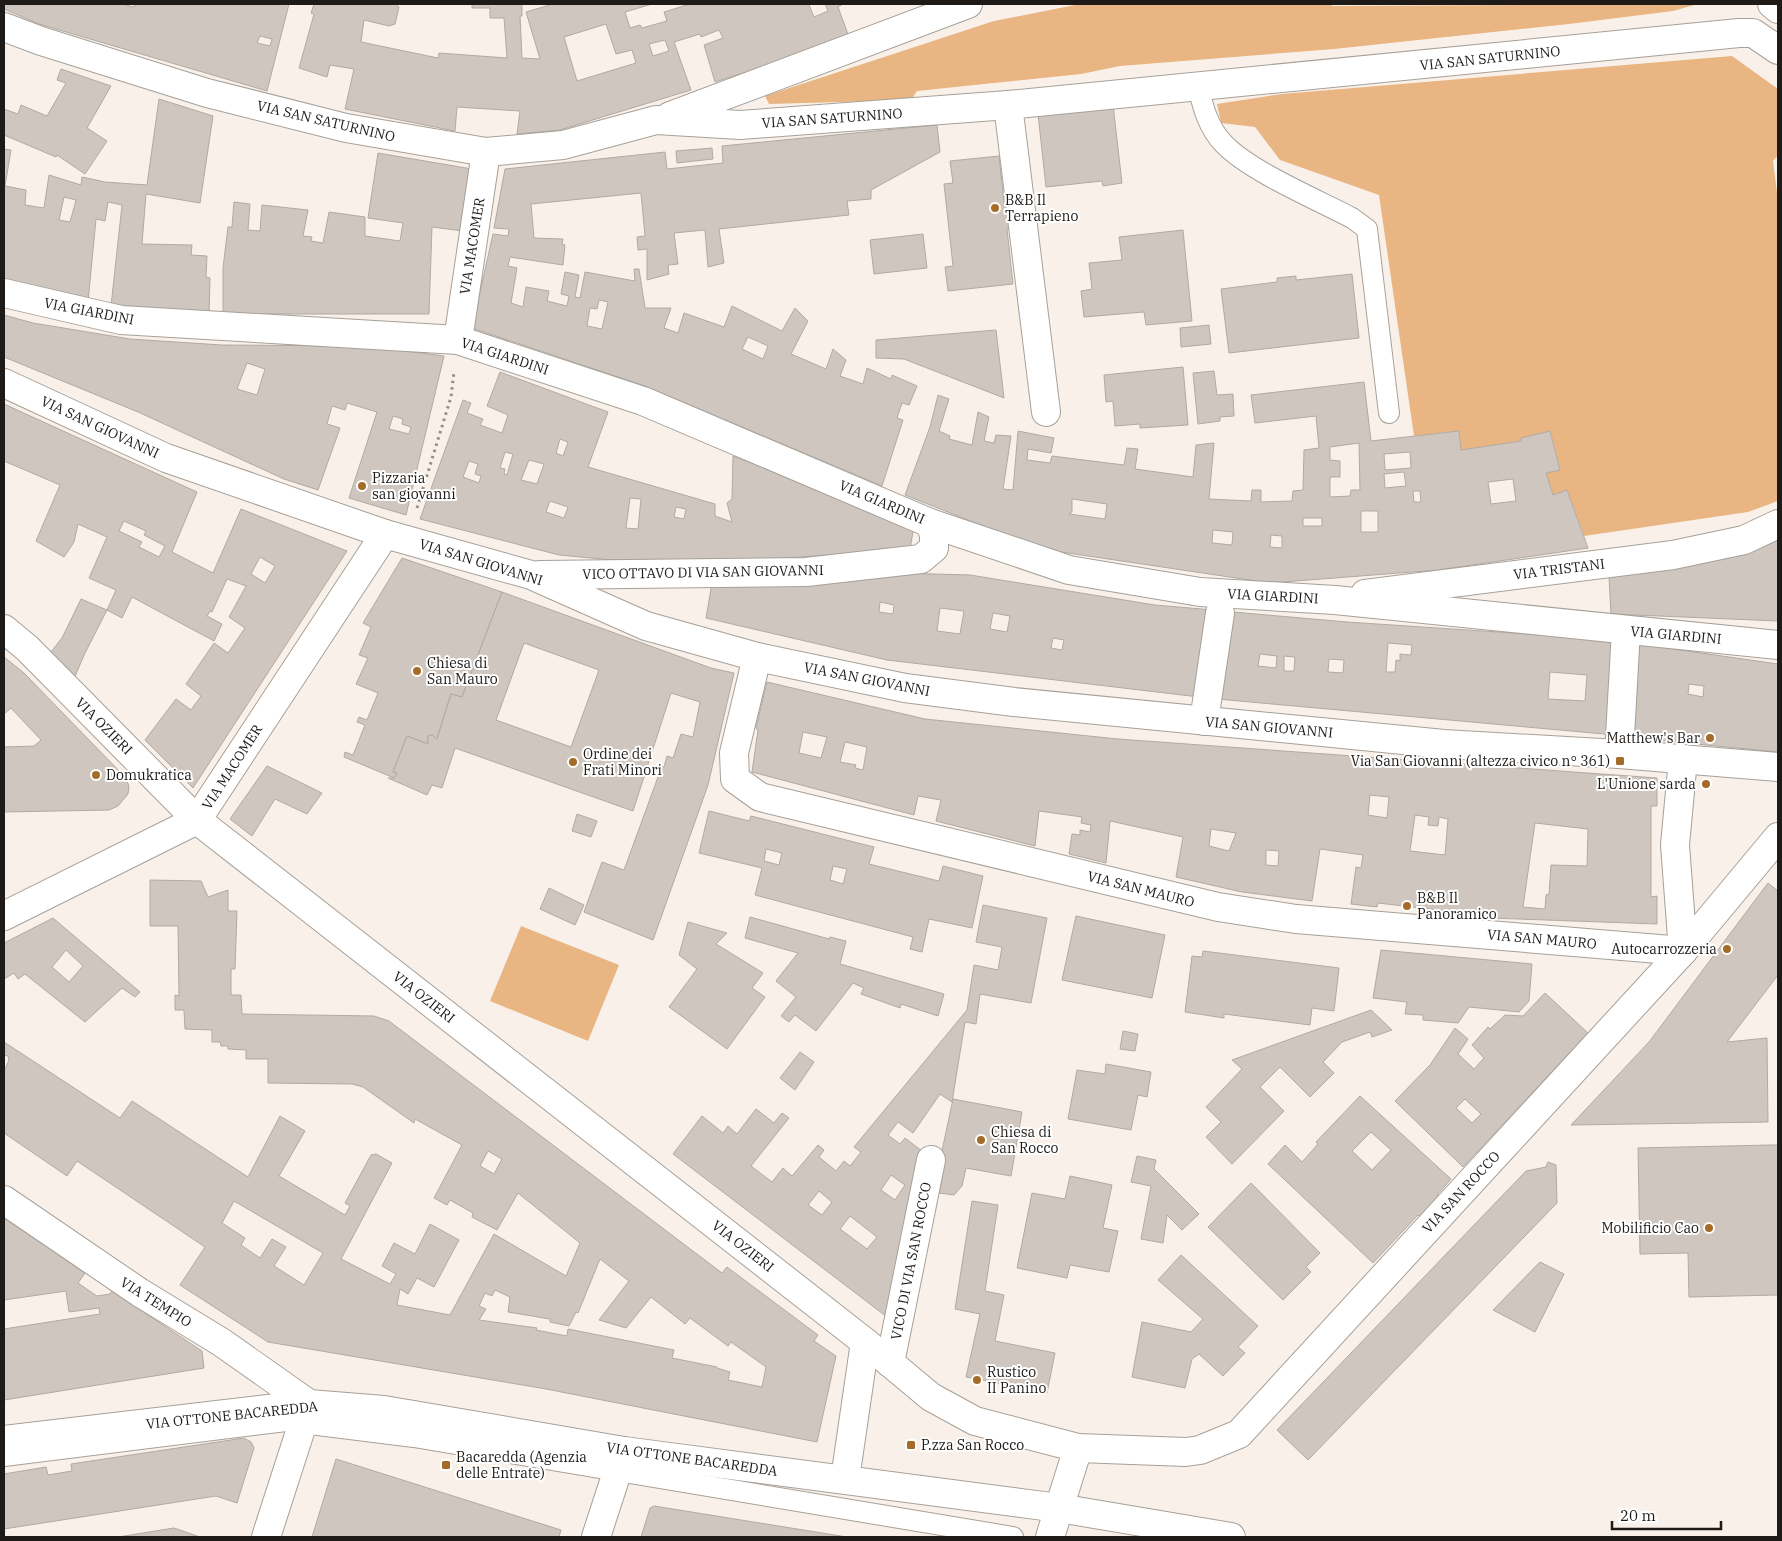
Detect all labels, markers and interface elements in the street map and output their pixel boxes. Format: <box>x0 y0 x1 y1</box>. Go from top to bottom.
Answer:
street label: VIA SAN SATURNINO <box>1419 42 1561 74</box>
street label: VIA SAN SATURNINO <box>255 96 397 146</box>
street label: VIA SAN SATURNINO <box>761 104 903 132</box>
place label: B&B Il Terrapieno <box>1005 191 1078 225</box>
street label: VIA MACOMER <box>455 196 489 296</box>
marker: B&B Il Terrapieno <box>989 202 1001 214</box>
street label: VIA GIARDINI <box>42 293 136 329</box>
street label: VIA GIARDINI <box>459 333 551 379</box>
street label: VIA SAN GIOVANNI <box>38 392 162 462</box>
place label: Pizzaria san giovanni <box>372 469 456 503</box>
street label: VIA GIARDINI <box>836 476 928 528</box>
marker: Pizzaria san giovanni <box>356 480 368 492</box>
street label: VIA SAN GIOVANNI <box>417 535 545 589</box>
street label: VIA TRISTANI <box>1512 554 1606 584</box>
street label: VICO OTTAVO DI VIA SAN GIOVANNI <box>582 561 824 583</box>
street label: VIA GIARDINI <box>1227 585 1319 607</box>
street label: VIA GIARDINI <box>1630 622 1722 648</box>
place label: Chiesa di San Mauro <box>427 654 498 688</box>
street label: VIA SAN GIOVANNI <box>802 658 932 700</box>
marker: Chiesa di San Mauro <box>411 665 423 677</box>
street label: VIA OZIERI <box>72 694 137 759</box>
street label: VIA SAN GIOVANNI <box>1204 712 1334 742</box>
street label: VIA MACOMER <box>198 721 267 813</box>
place label: Matthew's Bar <box>1606 729 1701 747</box>
marker: Matthew's Bar <box>1704 732 1716 744</box>
place label: Ordine dei Frati Minori <box>583 745 662 779</box>
place label: Via San Giovanni (altezza civico n° 361) <box>1351 752 1610 770</box>
marker: Via San Giovanni (altezza civico n° 361) <box>1614 755 1626 767</box>
marker: Ordine dei Frati Minori <box>567 756 579 768</box>
place label: Domukratica <box>106 766 192 784</box>
marker: Domukratica <box>90 769 102 781</box>
place label: L'Unione sarda <box>1597 775 1696 793</box>
marker: L'Unione sarda <box>1700 778 1712 790</box>
street label: VIA SAN MAURO <box>1086 867 1196 911</box>
place label: B&B Il Panoramico <box>1417 889 1497 923</box>
marker: B&B Il Panoramico <box>1401 900 1413 912</box>
street label: VIA SAN MAURO <box>1486 925 1598 953</box>
place label: Autocarrozzeria <box>1611 940 1717 958</box>
marker: Autocarrozzeria <box>1721 943 1733 955</box>
street label: VIA OZIERI <box>389 967 459 1027</box>
place label: Chiesa di San Rocco <box>991 1123 1058 1157</box>
marker: Chiesa di San Rocco <box>975 1134 987 1146</box>
street label: VIA SAN ROCCO <box>1418 1147 1504 1237</box>
street label: VICO DI VIA SAN ROCCO <box>887 1181 935 1341</box>
street label: VIA OZIERI <box>708 1216 778 1276</box>
place label: Mobilificio Cao <box>1601 1219 1699 1237</box>
marker: Mobilificio Cao <box>1703 1222 1715 1234</box>
street label: VIA TEMPIO <box>117 1273 195 1331</box>
place label: Rustico II Panino <box>987 1363 1046 1397</box>
marker: Rustico II Panino <box>971 1374 983 1386</box>
street label: VIA OTTONE BACAREDDA <box>145 1397 319 1433</box>
place label: P.zza San Rocco <box>921 1436 1024 1454</box>
street label: VIA OTTONE BACAREDDA <box>605 1438 779 1480</box>
marker: P.zza San Rocco <box>905 1439 917 1451</box>
place label: Bacaredda (Agenzia delle Entrate) <box>456 1448 587 1482</box>
marker: Bacaredda (Agenzia delle Entrate) <box>440 1459 452 1471</box>
scale bar <box>1612 1498 1721 1530</box>
text: 20 m <box>1620 1506 1656 1525</box>

